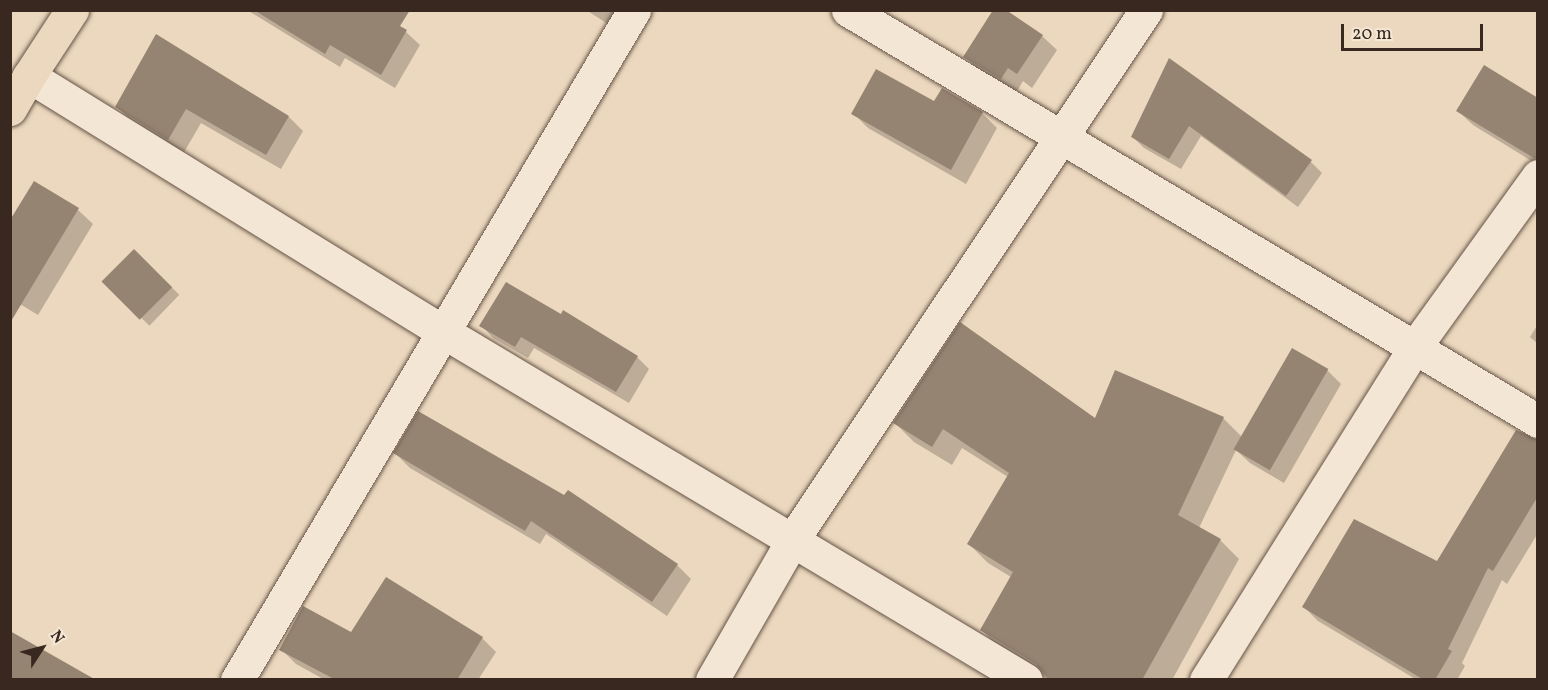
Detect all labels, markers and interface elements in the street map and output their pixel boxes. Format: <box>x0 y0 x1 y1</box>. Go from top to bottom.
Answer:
scale bar <box>1344 12 1486 50</box>
text: 20 m <box>1352 22 1392 47</box>
north arrow <box>12 618 72 678</box>
text: N <box>44 626 69 649</box>

